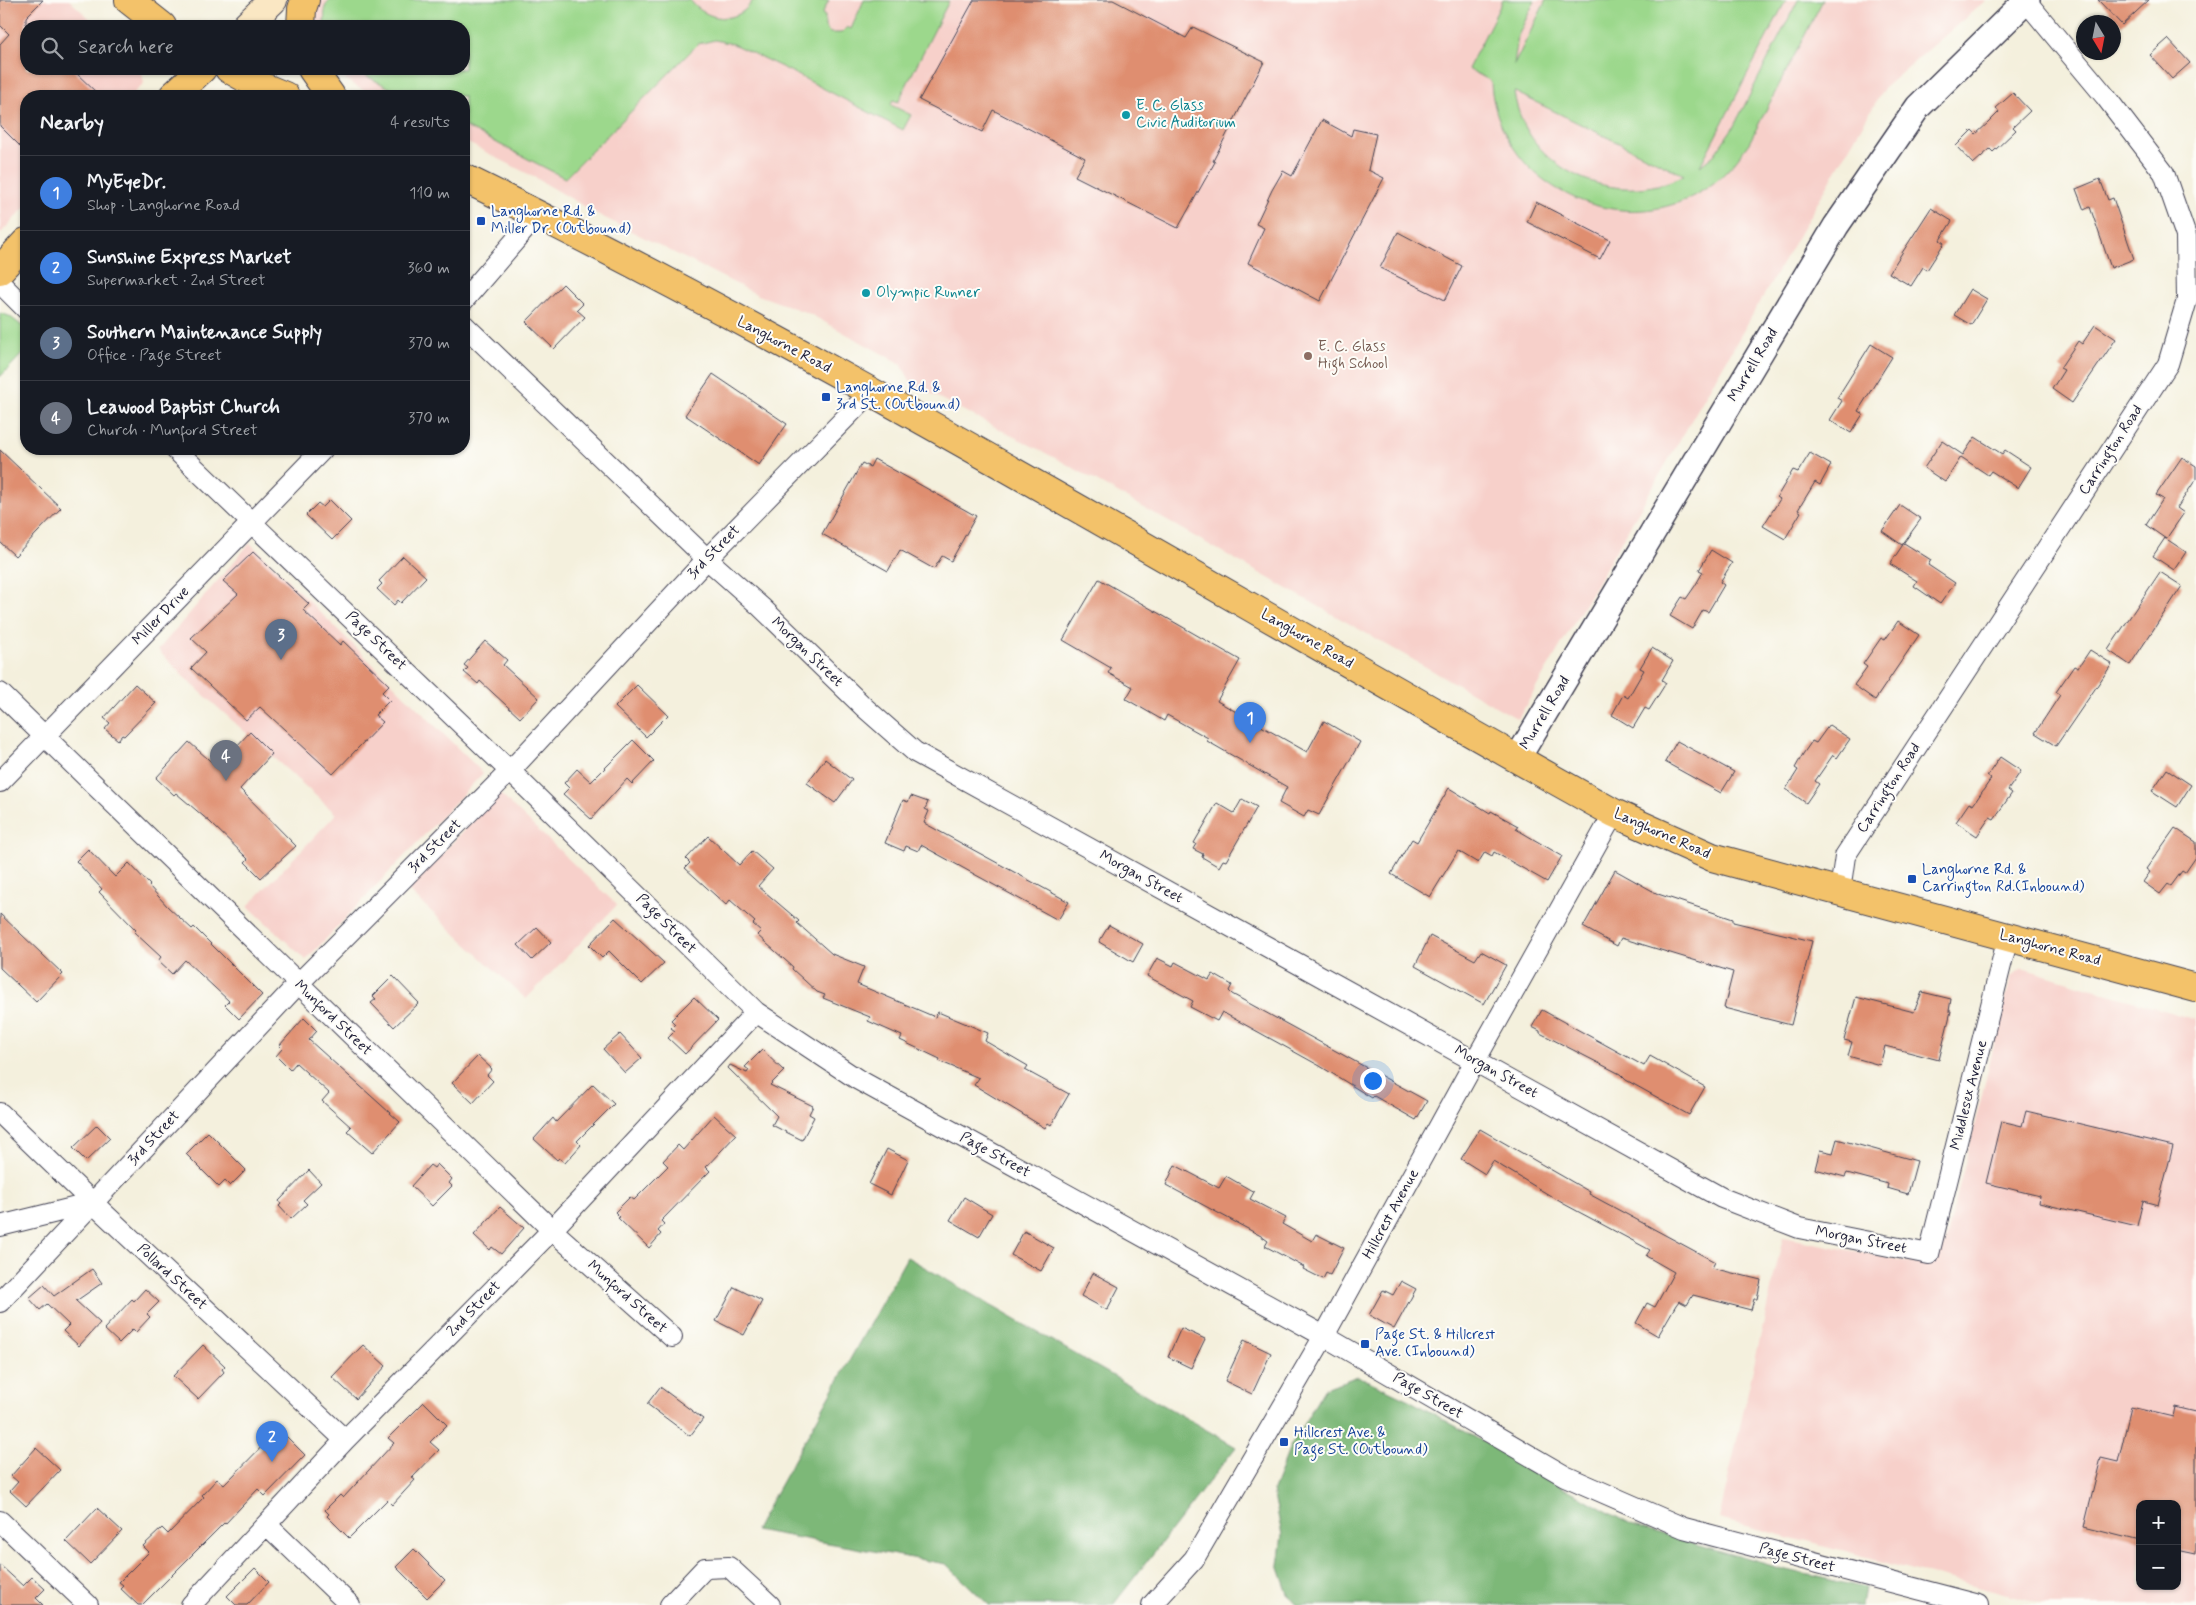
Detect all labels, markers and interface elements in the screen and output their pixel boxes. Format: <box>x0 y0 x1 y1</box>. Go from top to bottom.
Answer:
north arrow <box>2076 15 2121 60</box>
search box <box>20 20 470 75</box>
icon: search <box>38 34 66 62</box>
text: Search here <box>78 35 174 60</box>
place label: E. C. Glass Civic Auditorium <box>1136 96 1236 133</box>
text: Nearby <box>40 109 104 137</box>
marker: E. C. Glass Civic Auditorium <box>1120 109 1132 121</box>
text: 4 results <box>390 112 450 133</box>
text: MyEyeDr. <box>87 170 166 195</box>
text: 1 <box>52 183 60 204</box>
text: 110 m <box>409 183 450 204</box>
text: Shop · Langhorne Road <box>87 195 240 216</box>
place label: Langhorne Rd. & Miller Dr. (Outbound) <box>491 202 632 239</box>
marker: Langhorne Rd. & Miller Dr. (Outbound) <box>475 215 487 227</box>
text: Sunshine Express Market <box>87 245 291 270</box>
text: 2 <box>52 258 60 279</box>
text: 360 m <box>407 258 450 279</box>
text: Supermarket · 2nd Street <box>87 270 266 291</box>
place label: Olympic Runner <box>876 283 980 303</box>
marker: Olympic Runner <box>860 287 872 299</box>
street label: Langhorne Road <box>733 312 835 379</box>
text: Southern Maintenance Supply <box>87 320 322 345</box>
street label: Murrell Road <box>1723 324 1783 406</box>
text: 3 <box>52 333 60 354</box>
text: 370 m <box>408 333 450 354</box>
place label: E. C. Glass High School <box>1318 337 1388 375</box>
text: Office · Page Street <box>87 345 222 366</box>
marker: E. C. Glass High School <box>1302 350 1314 362</box>
place label: Langhorne Rd. & 3rd St. (Outbound) <box>836 378 961 415</box>
marker: Langhorne Rd. & 3rd St. (Outbound) <box>820 391 832 403</box>
text: Leawood Baptist Church <box>87 395 280 420</box>
street label: Carrington Road <box>2074 401 2148 499</box>
text: 4 <box>51 408 61 429</box>
text: 370 m <box>408 408 450 429</box>
text: Church · Munford Street <box>87 420 258 441</box>
street label: 3rd Street <box>683 521 745 583</box>
street label: Miller Drive <box>128 582 194 650</box>
street label: Langhorne Road <box>1256 604 1357 675</box>
street label: Page Street <box>340 607 411 676</box>
street label: Morgan Street <box>766 613 848 692</box>
pin: 3 <box>265 619 297 660</box>
street label: Murrell Road <box>1515 672 1575 754</box>
pin: 1 <box>1234 702 1266 743</box>
street label: Carrington Road <box>1852 739 1926 837</box>
pin: 4 <box>210 740 242 781</box>
street label: Langhorne Road <box>1610 804 1714 865</box>
street label: 3rd Street <box>404 815 466 877</box>
street label: Morgan Street <box>1095 846 1187 909</box>
place label: Langhorne Rd. & Carrington Rd.(Inbound) <box>1922 860 2085 898</box>
marker: Langhorne Rd. & Carrington Rd.(Inbound) <box>1906 873 1918 885</box>
street label: Page Street <box>631 889 701 959</box>
street label: Langhorne Road <box>1997 925 2103 972</box>
street label: Munford Street <box>288 976 376 1062</box>
street label: Middlesex Avenue <box>1946 1038 1992 1152</box>
street label: Morgan Street <box>1450 1041 1542 1104</box>
your location <box>1360 1068 1386 1094</box>
street label: 3rd Street <box>123 1106 185 1170</box>
street label: Page Street <box>956 1127 1034 1183</box>
street label: Hillcrest Avenue <box>1358 1165 1424 1263</box>
street label: Morgan Street <box>1813 1221 1909 1260</box>
street label: Pollard Street <box>133 1239 211 1315</box>
street label: Munford Street <box>581 1256 671 1340</box>
street label: 2nd Street <box>442 1277 506 1341</box>
place label: Page St. & Hillcrest Ave. (Inbound) <box>1375 1325 1496 1362</box>
marker: Page St. & Hillcrest Ave. (Inbound) <box>1359 1338 1371 1350</box>
street label: Page Street <box>1389 1368 1467 1425</box>
pin: 2 <box>256 1421 288 1462</box>
place label: Hillcrest Ave. & Page St. (Outbound) <box>1294 1423 1428 1461</box>
marker: Hillcrest Ave. & Page St. (Outbound) <box>1278 1436 1290 1448</box>
map controls <box>2136 1500 2181 1590</box>
button: + <box>2136 1500 2181 1545</box>
street label: Page Street <box>1757 1538 1837 1579</box>
button: − <box>2136 1545 2181 1590</box>

